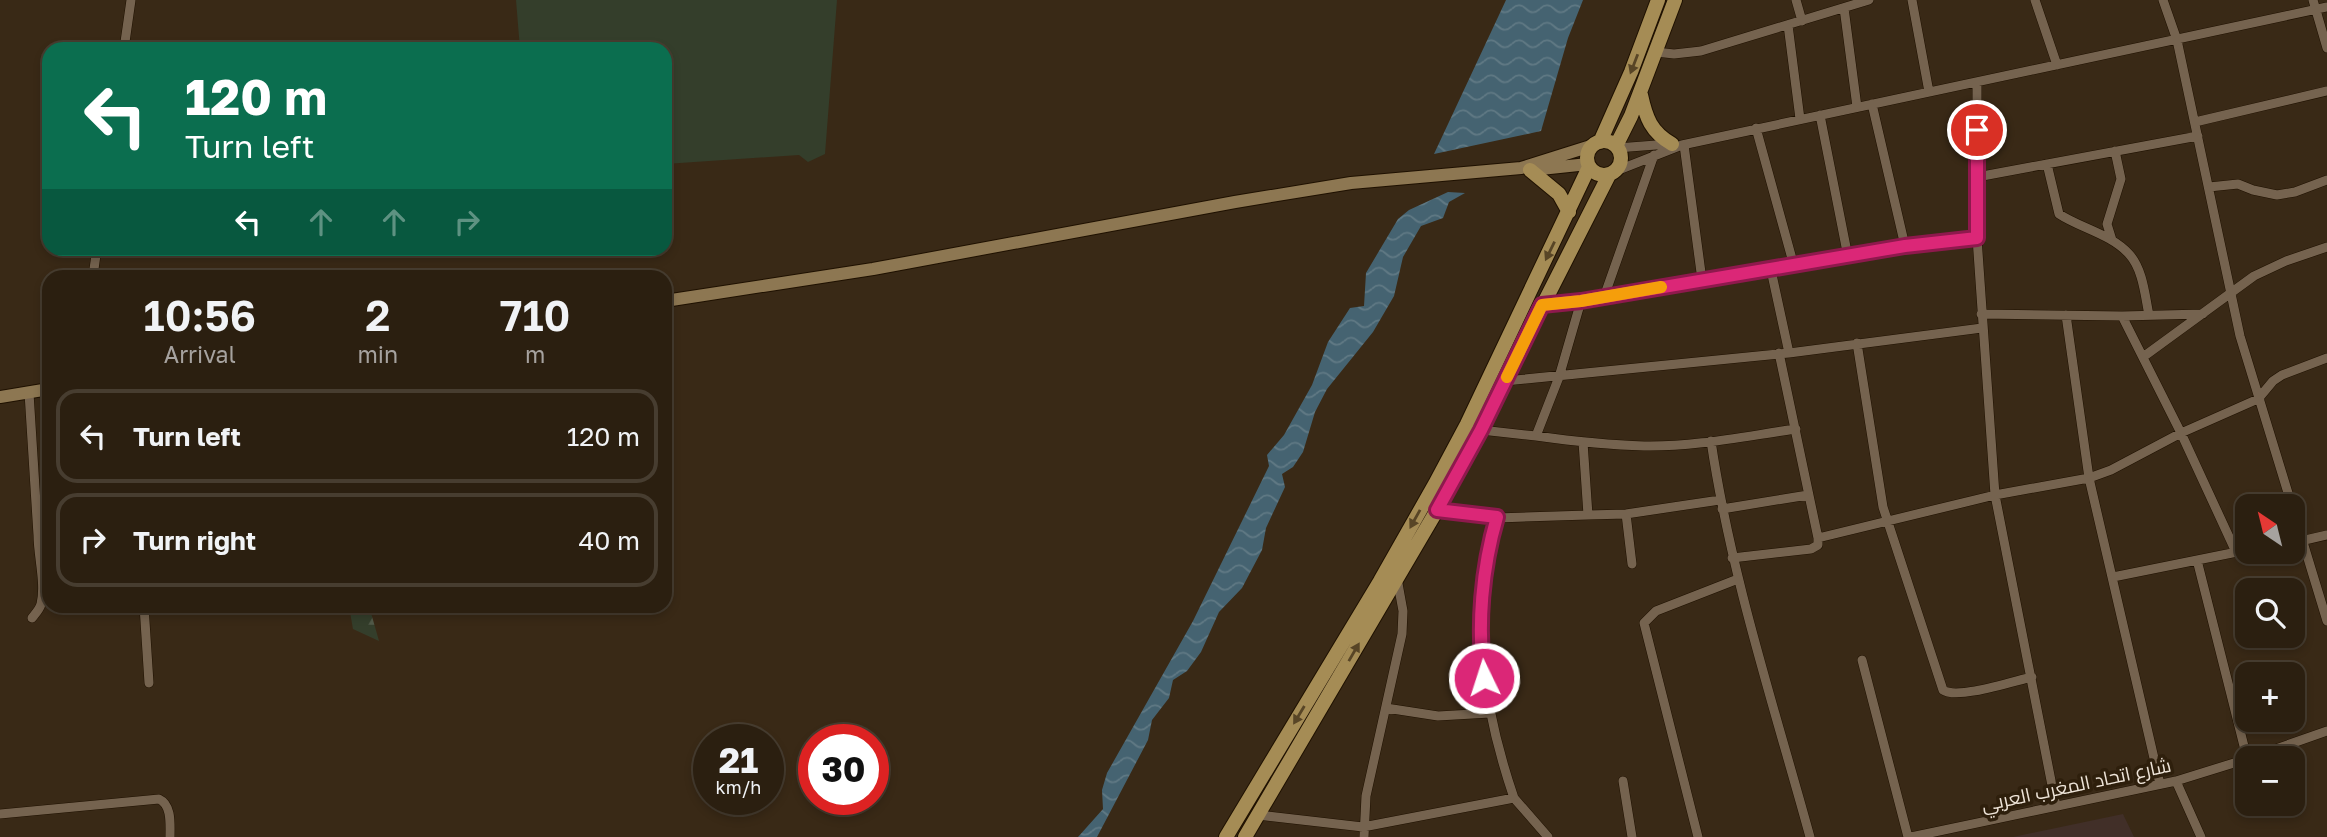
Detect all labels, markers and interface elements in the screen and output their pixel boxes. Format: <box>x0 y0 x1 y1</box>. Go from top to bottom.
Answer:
one-way arrow <box>1628 54 1639 75</box>
text: 120 m <box>185 67 327 126</box>
icon: left <box>70 70 161 161</box>
pin <box>1947 100 2007 160</box>
icon: arrive <box>1958 111 1996 149</box>
text: Turn left <box>185 127 314 165</box>
icon: left <box>229 203 267 241</box>
icon: ahead <box>302 203 340 241</box>
icon: ahead <box>375 203 413 241</box>
icon: right <box>448 203 486 241</box>
one-way arrow <box>1544 241 1556 261</box>
text: 10:56 <box>144 290 256 340</box>
text: 2 <box>365 290 390 340</box>
text: 710 <box>500 290 570 340</box>
text: Arrival <box>164 340 236 368</box>
text: min <box>358 340 398 368</box>
text: m <box>525 340 545 368</box>
icon: left <box>74 417 112 455</box>
text: Turn left <box>133 421 241 452</box>
text: 120 m <box>567 421 640 452</box>
north arrow <box>2235 494 2305 564</box>
map controls <box>2235 494 2305 816</box>
one-way arrow <box>1409 510 1421 529</box>
icon: right <box>74 521 112 559</box>
text: Turn right <box>133 525 256 556</box>
text: 40 m <box>579 525 640 556</box>
button: search <box>2235 578 2305 648</box>
position arrow <box>1447 641 1521 715</box>
one-way arrow <box>1348 642 1361 661</box>
button: + <box>2235 662 2305 732</box>
one-way arrow <box>1293 706 1305 725</box>
speed limit sign: 30 <box>798 724 889 815</box>
text: 21 <box>719 739 758 781</box>
button: − <box>2235 746 2305 816</box>
street label: شارع اتحاد المغرب العربي <box>1979 753 2174 819</box>
text: km/h <box>716 776 761 798</box>

